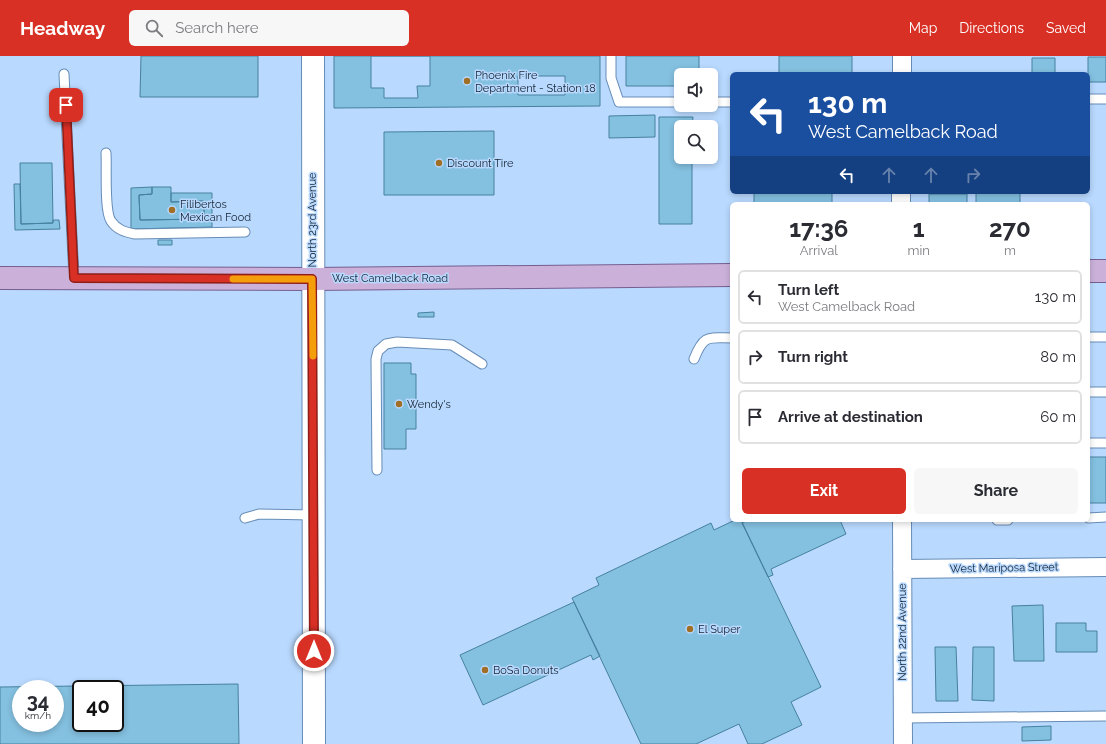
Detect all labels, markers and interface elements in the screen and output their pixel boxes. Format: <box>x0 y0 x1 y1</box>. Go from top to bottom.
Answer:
search box <box>129 10 409 46</box>
text: Headway <box>20 17 105 39</box>
icon: search <box>143 17 165 39</box>
text: Search here <box>175 19 258 37</box>
text: Map <box>909 20 937 36</box>
text: Directions <box>959 20 1024 36</box>
text: Saved <box>1046 20 1086 36</box>
map controls <box>674 68 718 164</box>
button: sound <box>674 68 718 112</box>
place label: Phoenix Fire Department - Station 18 <box>475 69 596 95</box>
marker: Phoenix Fire Department - Station 18 <box>462 76 472 86</box>
text: 130 m <box>808 87 887 120</box>
pin <box>49 88 83 122</box>
icon: left <box>742 88 794 140</box>
icon: arrive <box>55 94 77 116</box>
button: search <box>674 120 718 164</box>
text: West Camelback Road <box>808 121 998 142</box>
place label: Discount Tire <box>447 157 514 170</box>
marker: Discount Tire <box>434 158 444 168</box>
icon: left <box>836 164 858 186</box>
icon: ahead <box>878 164 900 186</box>
icon: ahead <box>920 164 942 186</box>
icon: right <box>962 164 984 186</box>
street label: North 23rd Avenue <box>306 172 319 267</box>
place label: Filibertos Mexican Food <box>180 198 251 224</box>
marker: Filibertos Mexican Food <box>167 205 177 215</box>
text: 17:36 <box>789 214 848 243</box>
text: 1 <box>913 214 925 243</box>
text: 270 <box>989 214 1031 243</box>
text: Arrival <box>800 243 838 258</box>
text: min <box>908 243 930 258</box>
text: m <box>1004 243 1016 258</box>
street label: West Camelback Road <box>332 272 448 285</box>
text: Turn left <box>778 281 839 299</box>
icon: left <box>744 286 766 308</box>
text: 130 m <box>1035 288 1076 306</box>
text: West Camelback Road <box>778 299 915 314</box>
icon: right <box>744 346 766 368</box>
text: Turn right <box>778 348 848 366</box>
text: 80 m <box>1040 348 1076 366</box>
place label: Wendy's <box>407 398 451 411</box>
marker: Wendy's <box>394 399 404 409</box>
icon: arrive <box>744 406 766 428</box>
text: Arrive at destination <box>778 408 923 426</box>
text: 60 m <box>1040 408 1076 426</box>
button: Exit <box>742 468 906 514</box>
button: Share <box>914 468 1078 514</box>
street label: West Mariposa Street <box>949 561 1059 575</box>
street label: North 22nd Avenue <box>896 583 909 681</box>
place label: El Super <box>698 623 741 636</box>
marker: El Super <box>685 624 695 634</box>
position arrow <box>293 630 335 672</box>
place label: BoSa Donuts <box>493 664 559 677</box>
marker: BoSa Donuts <box>480 665 490 675</box>
speed limit sign: 40 <box>72 680 124 732</box>
text: 34 <box>27 689 49 713</box>
text: km/h <box>25 710 51 721</box>

